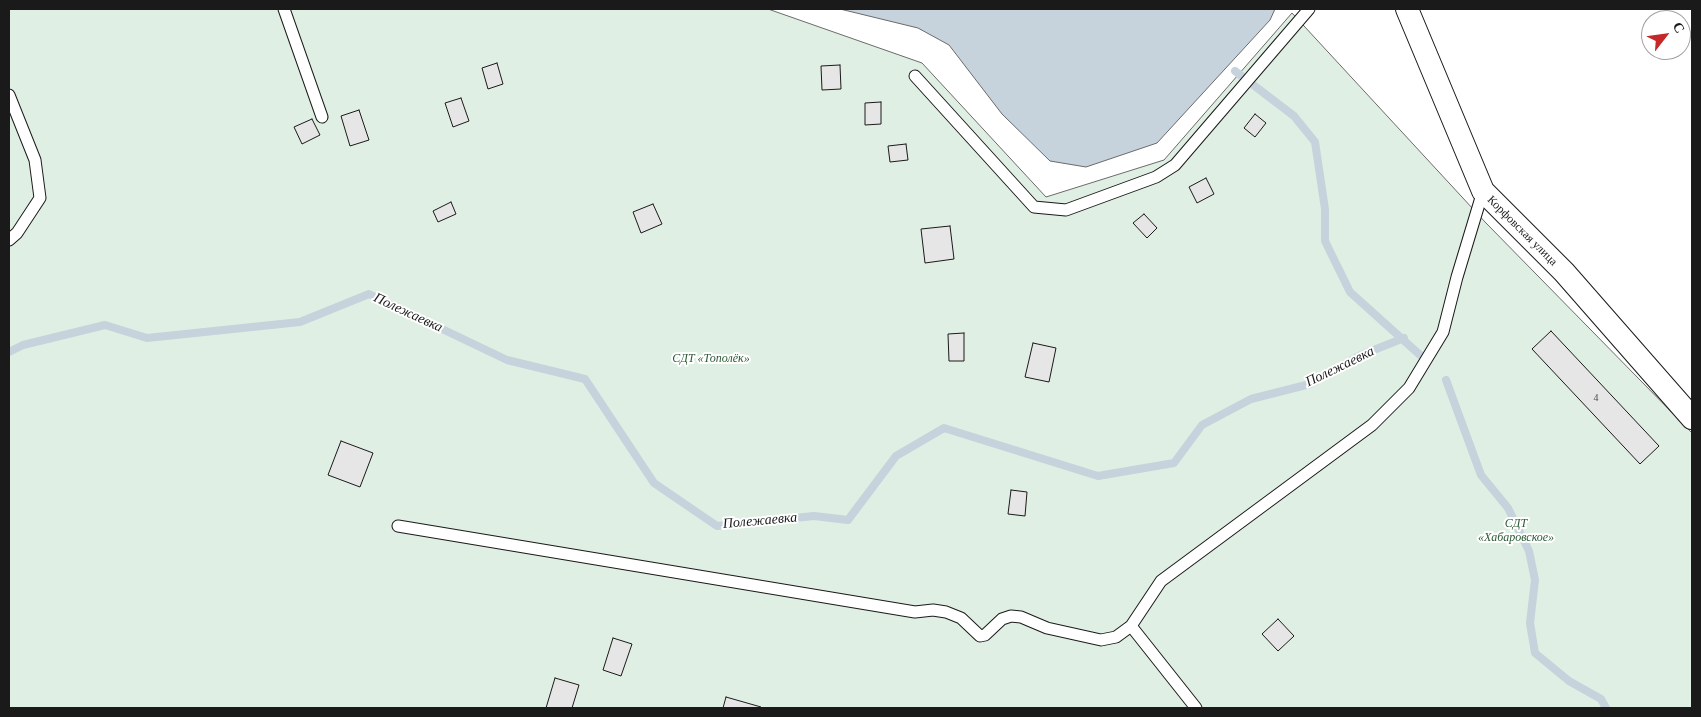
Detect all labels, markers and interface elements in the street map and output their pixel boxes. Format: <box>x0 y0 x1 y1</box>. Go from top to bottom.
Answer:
north arrow <box>1641 10 1691 60</box>
text: С <box>1670 20 1688 36</box>
street label: Корфовская улица <box>1484 193 1560 269</box>
water label: Полежаевка <box>371 290 445 336</box>
water label: Полежаевка <box>1303 343 1377 391</box>
park label: СДТ «Тополёк» <box>672 352 750 366</box>
house number: 4 <box>1594 392 1598 404</box>
water label: Полежаевка <box>722 509 798 533</box>
park label: СДТ «Хабаровское» <box>1478 517 1554 545</box>

